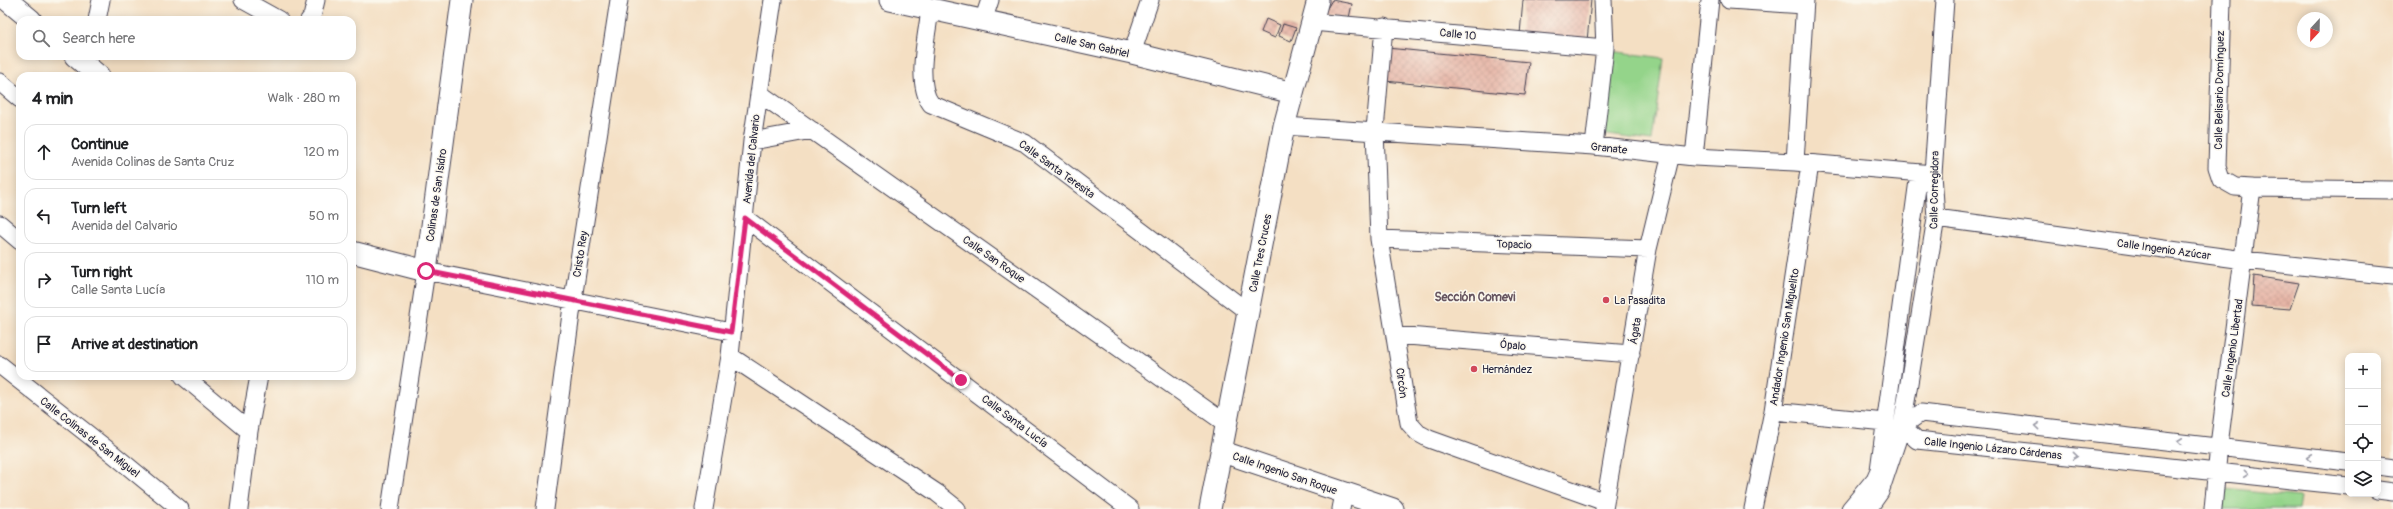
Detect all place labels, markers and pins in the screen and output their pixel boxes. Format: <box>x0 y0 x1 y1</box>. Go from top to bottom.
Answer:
place label: La Pasadita <box>1614 294 1665 307</box>
marker: La Pasadita <box>1601 295 1611 305</box>
place label: Hernández <box>1482 363 1532 376</box>
marker: Hernández <box>1469 364 1479 374</box>

